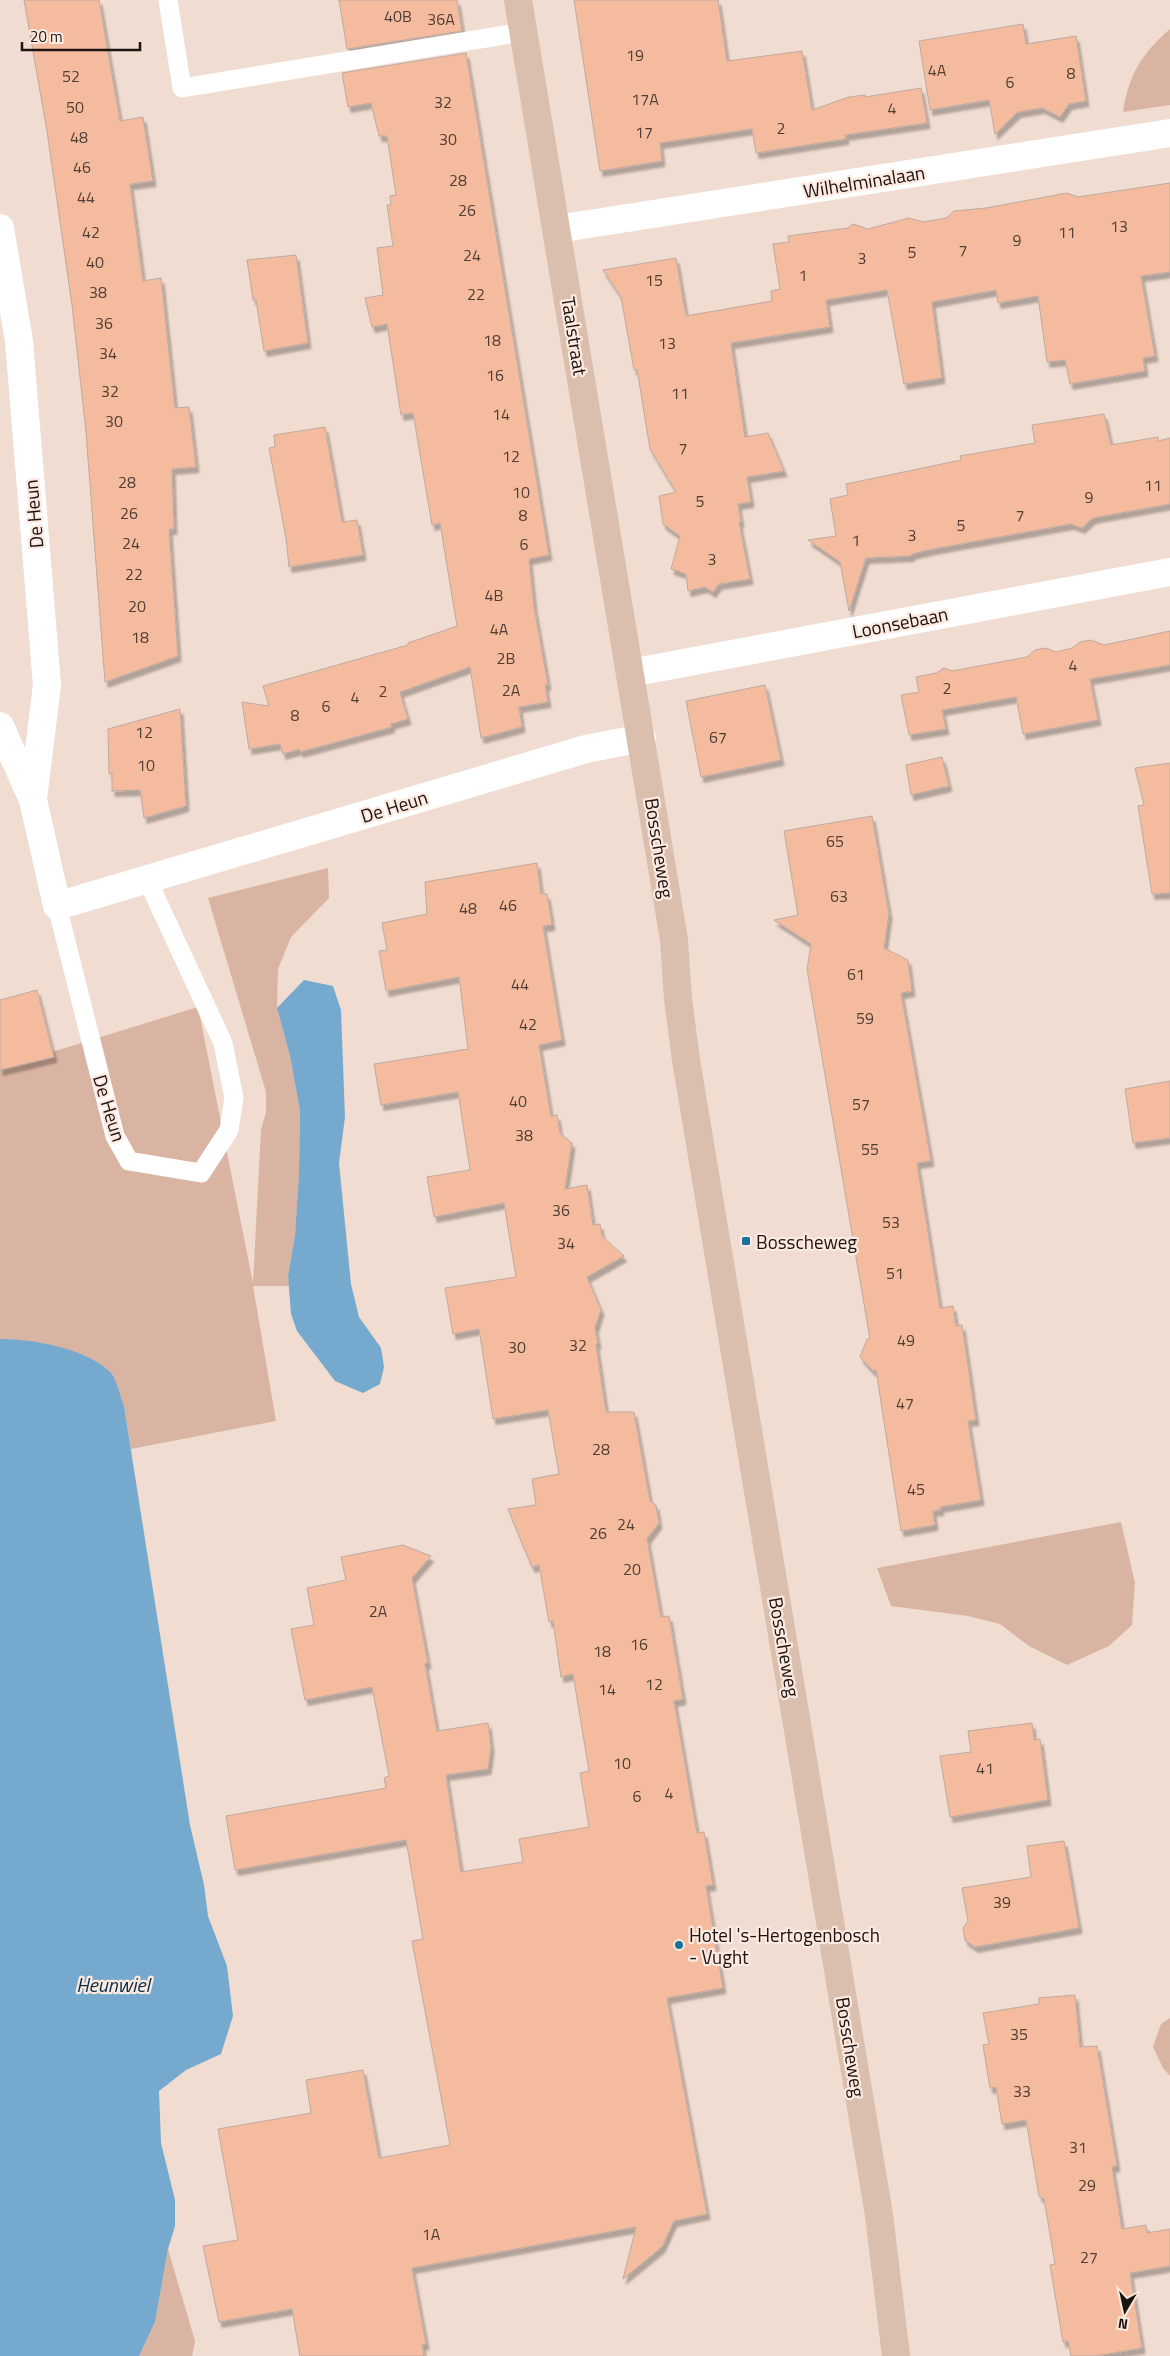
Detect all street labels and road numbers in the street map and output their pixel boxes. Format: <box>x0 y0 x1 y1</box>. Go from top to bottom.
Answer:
street label: Wilhelminalaan <box>801 157 927 205</box>
street label: Taalstraat <box>554 294 596 378</box>
street label: De Heun <box>16 479 50 549</box>
street label: Loonsebaan <box>850 599 950 645</box>
street label: De Heun <box>357 782 431 830</box>
street label: Bosscheweg <box>638 796 682 900</box>
street label: De Heun <box>86 1071 134 1145</box>
street label: Bosscheweg <box>762 1595 808 1700</box>
street label: Bosscheweg <box>829 1995 873 2099</box>

